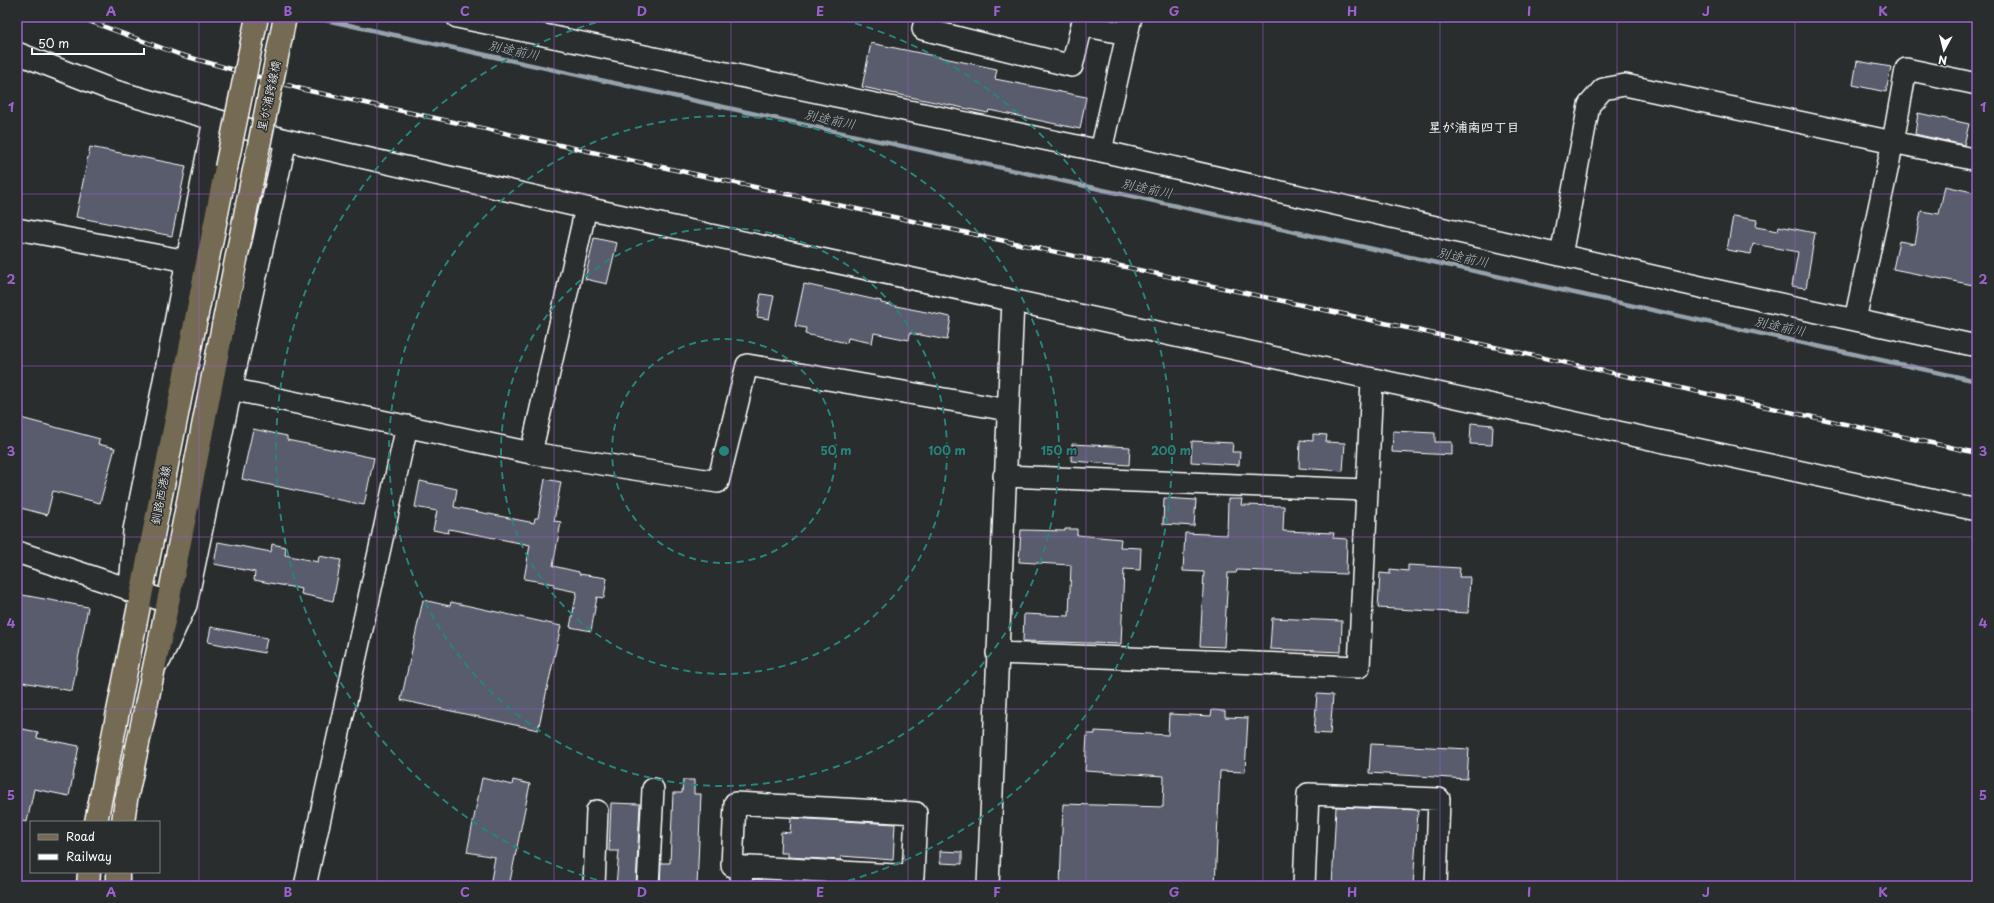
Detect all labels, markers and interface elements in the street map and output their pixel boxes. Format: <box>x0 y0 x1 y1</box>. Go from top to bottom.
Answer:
text: A <box>106 1 116 20</box>
text: B <box>284 1 293 20</box>
text: C <box>460 1 470 20</box>
text: D <box>637 1 647 20</box>
text: E <box>816 1 824 20</box>
text: F <box>993 1 1001 20</box>
text: G <box>1169 1 1179 20</box>
text: H <box>1347 1 1357 20</box>
text: I <box>1527 1 1531 20</box>
text: J <box>1702 1 1710 20</box>
text: K <box>1878 1 1888 20</box>
scale bar <box>32 30 144 56</box>
north arrow <box>1924 30 1964 70</box>
text: 50 m <box>38 34 69 52</box>
water label: 別途前川 <box>487 35 542 64</box>
text: N <box>1937 51 1948 69</box>
street label: 星が浦跨線橋 <box>252 59 284 133</box>
text: 1 <box>8 97 14 116</box>
text: 1 <box>1980 97 1986 116</box>
water label: 別途前川 <box>803 104 858 133</box>
district label: 星が浦南四丁目 <box>1428 117 1520 136</box>
water label: 別途前川 <box>1120 173 1175 202</box>
water label: 別途前川 <box>1436 242 1491 271</box>
text: 2 <box>6 269 16 288</box>
text: 2 <box>1978 269 1988 288</box>
water label: 別途前川 <box>1753 311 1808 340</box>
text: 3 <box>7 441 16 460</box>
text: 50 m <box>820 441 852 459</box>
text: 100 m <box>928 441 966 459</box>
text: 150 m <box>1041 441 1077 459</box>
text: 200 m <box>1151 441 1191 459</box>
text: 3 <box>1979 441 1988 460</box>
centre of rings <box>717 444 731 458</box>
street label: 釧路西港線 <box>145 464 175 526</box>
text: 4 <box>7 613 16 632</box>
text: 4 <box>1979 613 1988 632</box>
text: 5 <box>7 785 15 804</box>
text: 5 <box>1979 785 1987 804</box>
legend <box>30 821 160 873</box>
text: Road <box>66 827 95 845</box>
text: Railway <box>66 847 112 865</box>
text: A <box>106 882 116 901</box>
text: B <box>284 882 293 901</box>
text: C <box>460 882 470 901</box>
text: D <box>637 882 647 901</box>
text: E <box>816 882 824 901</box>
text: F <box>993 882 1001 901</box>
text: G <box>1169 882 1179 901</box>
text: H <box>1347 882 1357 901</box>
text: I <box>1527 882 1531 901</box>
text: J <box>1702 882 1710 901</box>
text: K <box>1878 882 1888 901</box>

